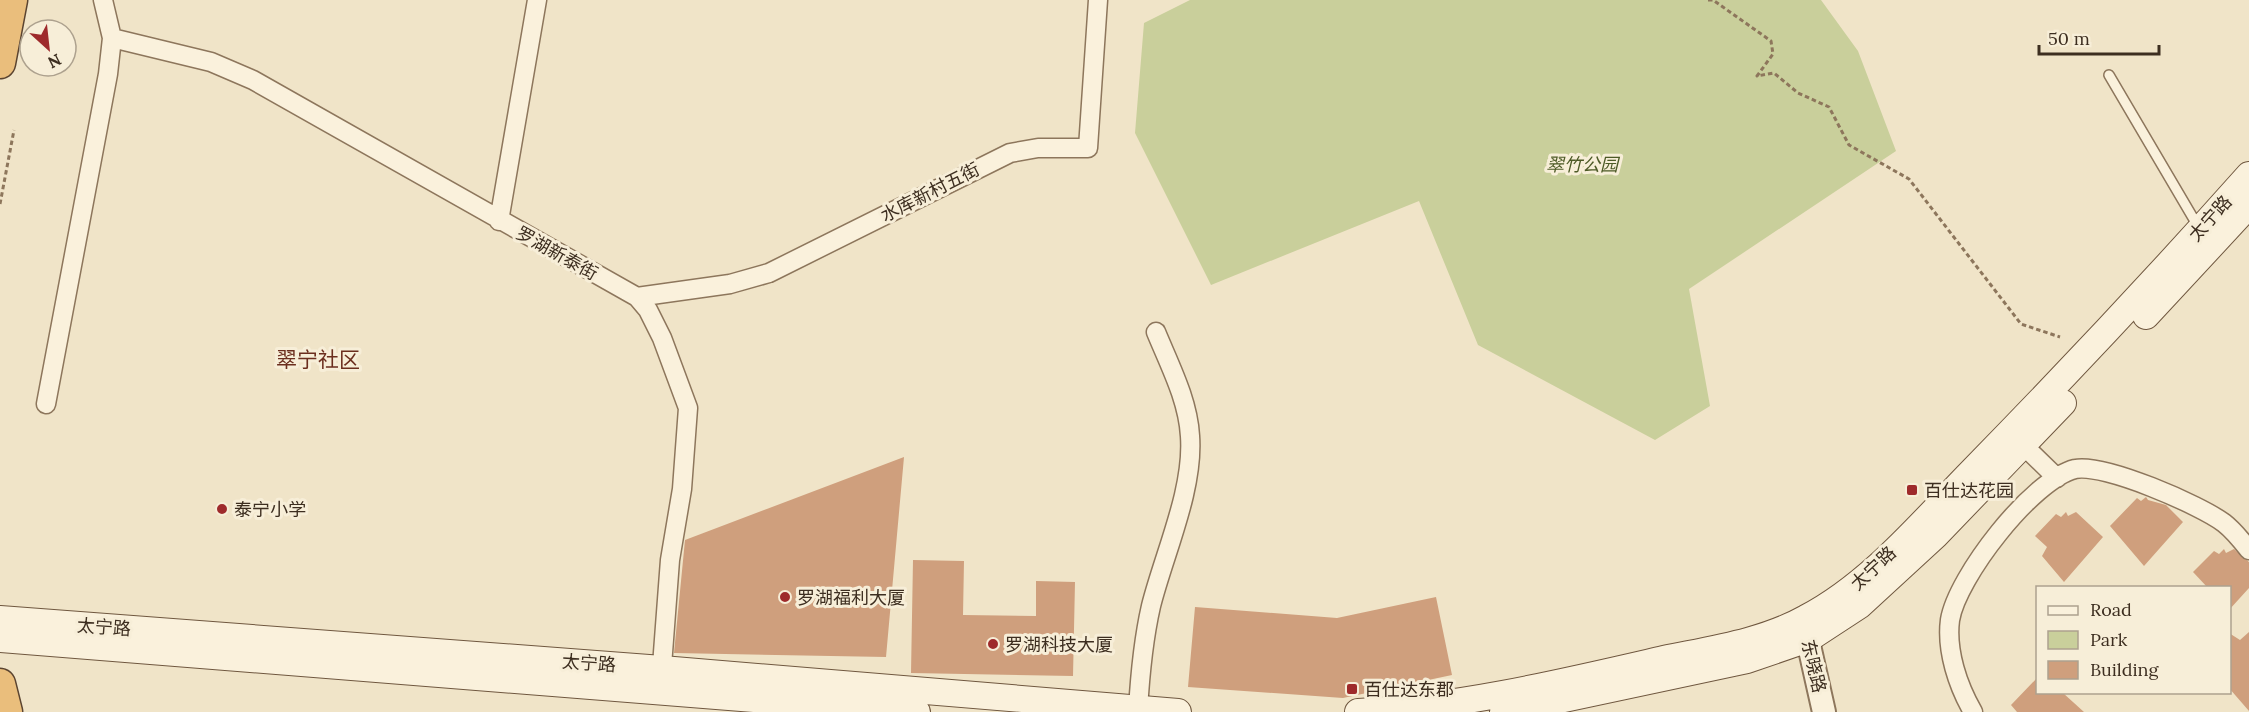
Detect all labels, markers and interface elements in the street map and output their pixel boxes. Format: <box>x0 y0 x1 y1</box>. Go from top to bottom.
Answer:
north arrow <box>18 18 78 78</box>
scale bar <box>2039 18 2159 56</box>
text: 50 m <box>2048 27 2090 50</box>
text: N <box>45 50 65 73</box>
park label: 翠竹公园 <box>1546 153 1621 176</box>
street label: 水库新村五街 <box>877 157 983 227</box>
street label: 太宁路 <box>2183 190 2237 246</box>
street label: 罗湖新泰街 <box>512 221 602 285</box>
district label: 翠宁社区 <box>276 346 360 373</box>
place label: 百仕达花园 <box>1924 479 2014 502</box>
marker: 百仕达花园 <box>1905 483 1919 497</box>
place label: 泰宁小学 <box>234 498 306 521</box>
marker: 泰宁小学 <box>215 502 229 516</box>
street label: 太宁路 <box>1845 541 1901 595</box>
place label: 罗湖福利大厦 <box>797 586 905 609</box>
legend <box>2036 586 2231 694</box>
marker: 罗湖福利大厦 <box>778 590 792 604</box>
text: Road <box>2090 598 2132 621</box>
street label: 太宁路 <box>76 614 132 640</box>
text: Park <box>2090 628 2128 651</box>
place label: 罗湖科技大厦 <box>1005 633 1113 656</box>
marker: 罗湖科技大厦 <box>986 637 1000 651</box>
street label: 东晓路 <box>1797 637 1831 695</box>
street label: 太宁路 <box>561 650 617 676</box>
text: Building <box>2090 658 2160 681</box>
place label: 百仕达东郡 <box>1364 678 1454 701</box>
marker: 百仕达东郡 <box>1345 682 1359 696</box>

